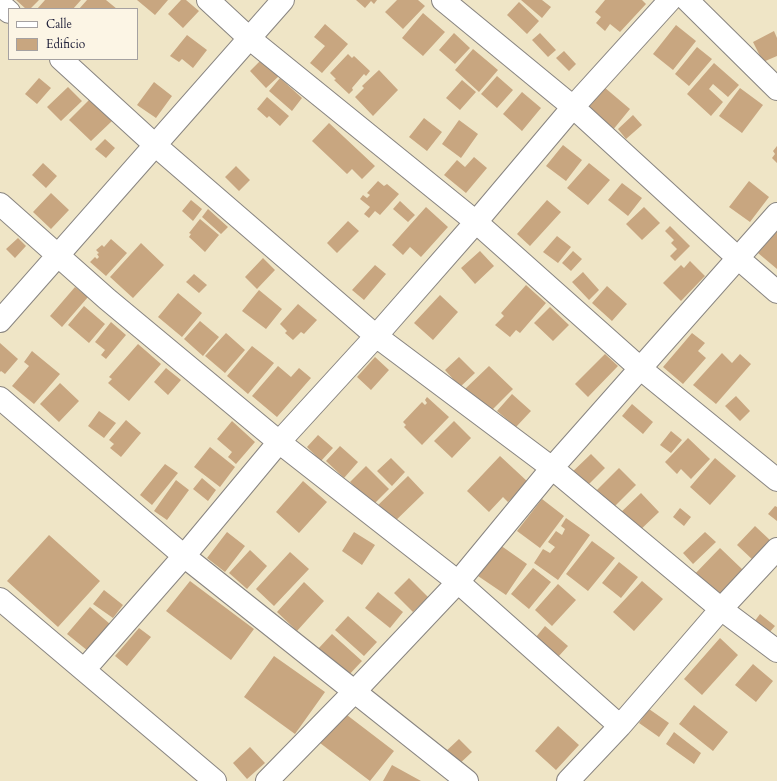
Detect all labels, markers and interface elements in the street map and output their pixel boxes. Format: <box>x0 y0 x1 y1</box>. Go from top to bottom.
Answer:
legend <box>8 8 138 60</box>
text: Calle <box>46 16 72 32</box>
text: Edificio <box>46 36 85 52</box>

